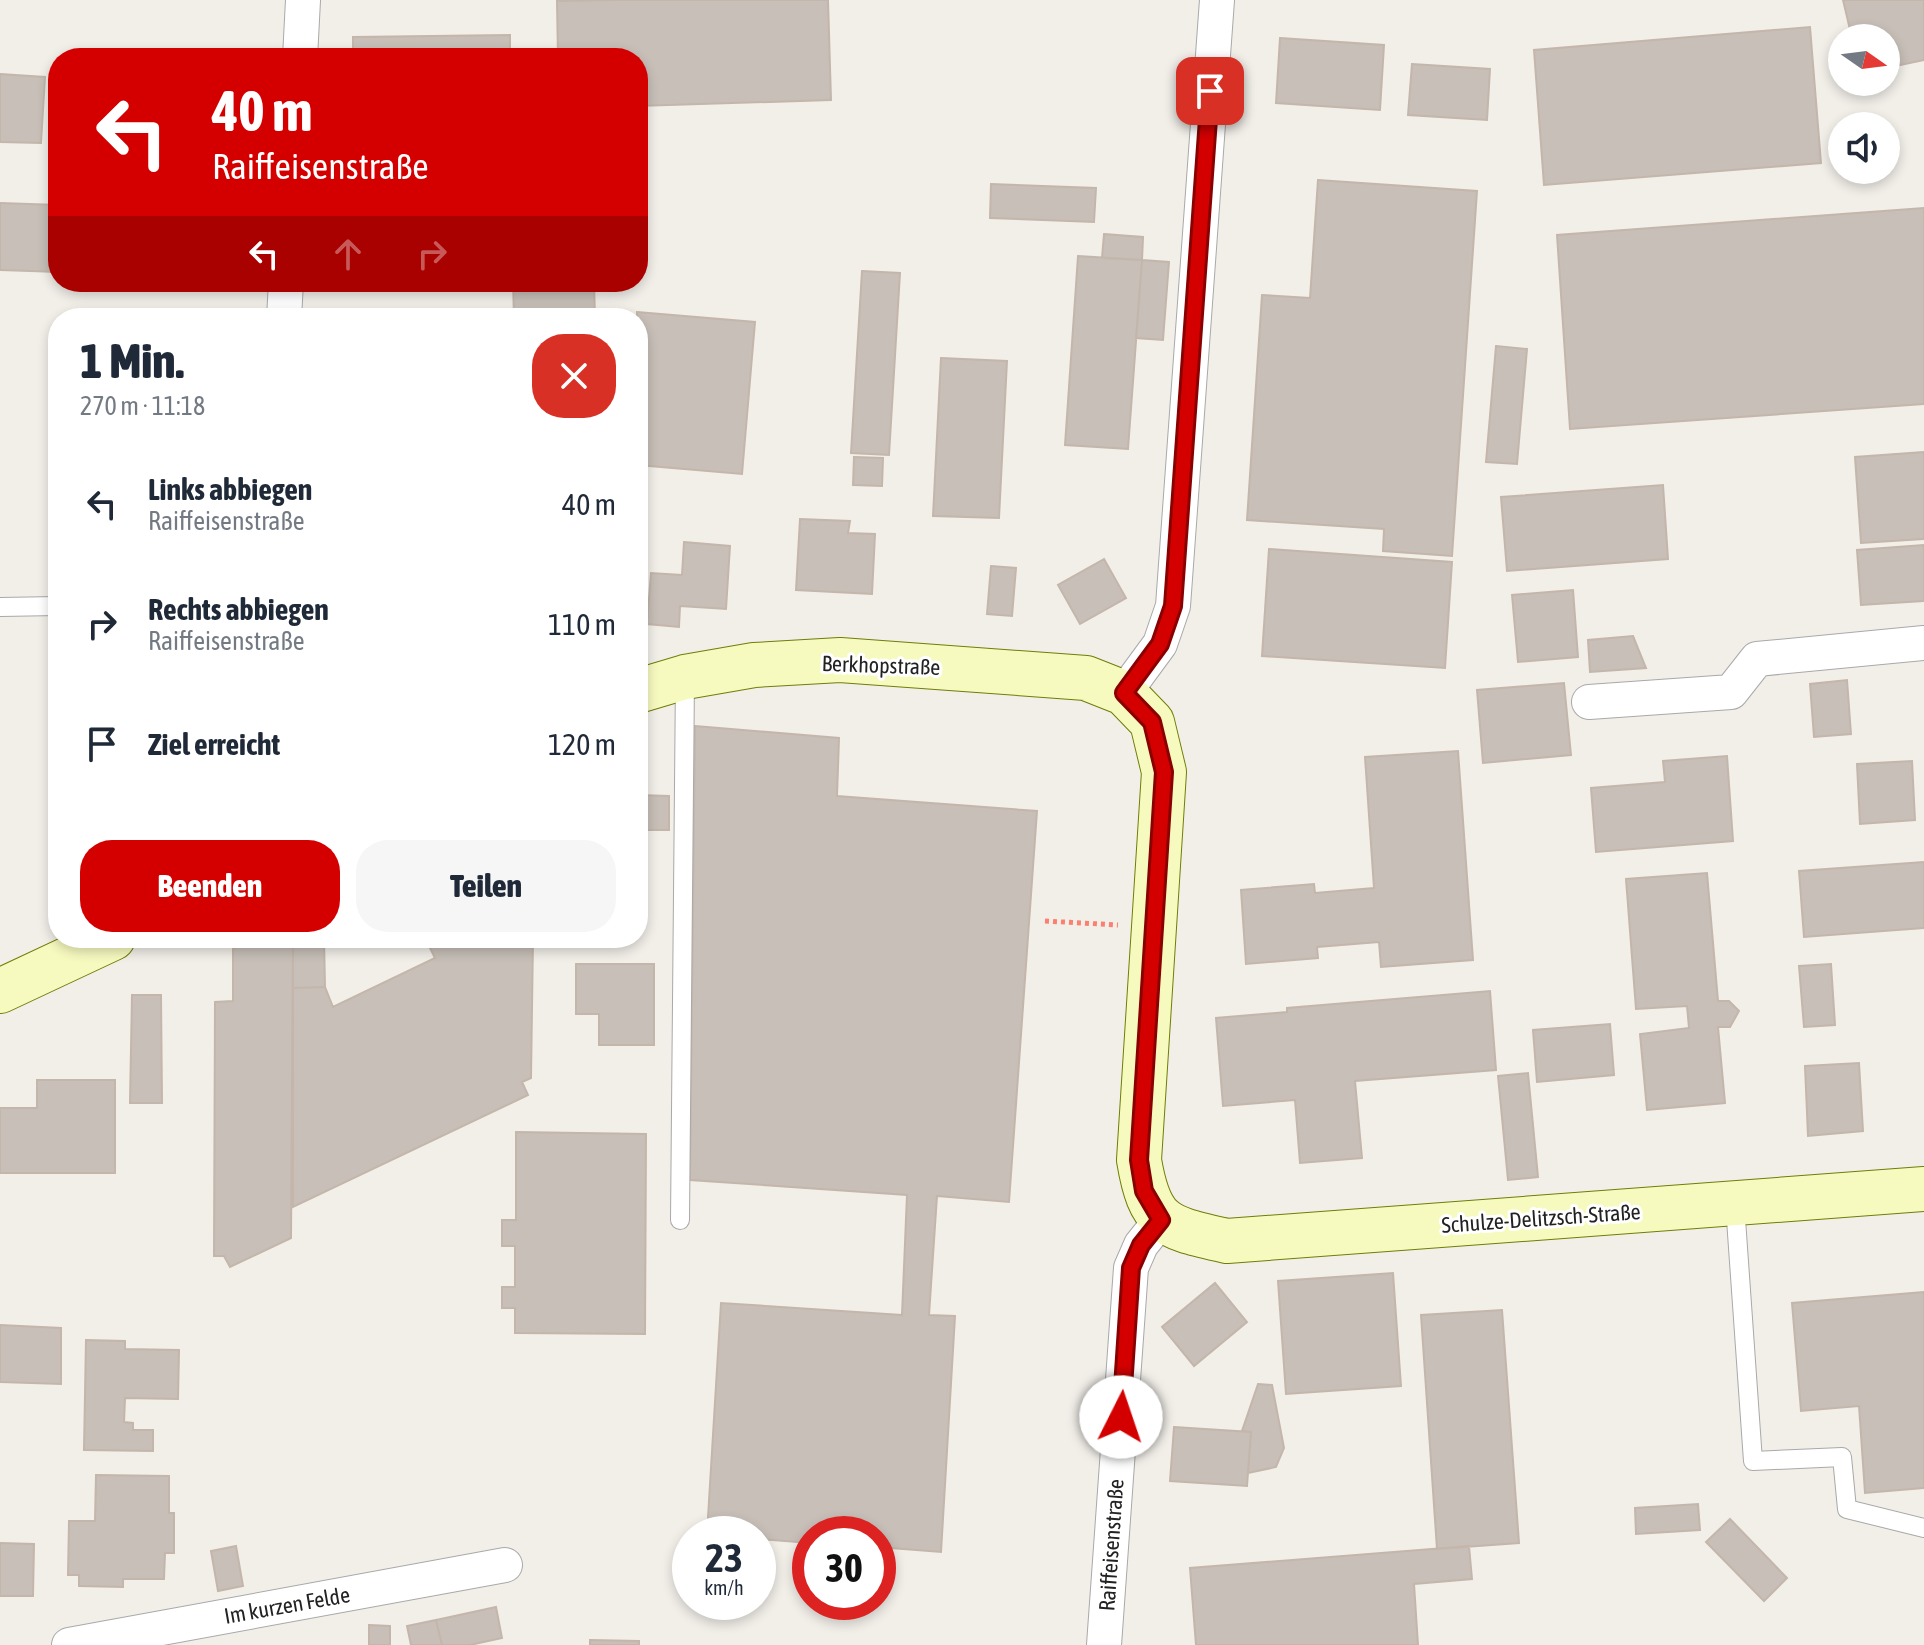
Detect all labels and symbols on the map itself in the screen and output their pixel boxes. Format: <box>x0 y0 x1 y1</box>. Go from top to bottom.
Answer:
north arrow <box>1828 24 1900 96</box>
pin <box>1176 57 1244 125</box>
street label: Berkhopstraße <box>821 650 941 680</box>
street label: Schulze-Delitzsch-Straße <box>1441 1198 1641 1238</box>
position arrow <box>1079 1375 1163 1459</box>
street label: Raiffeisenstraße <box>1093 1478 1129 1612</box>
speed limit sign: 30 <box>792 1516 896 1620</box>
street label: Im kurzen Felde <box>222 1581 352 1629</box>

